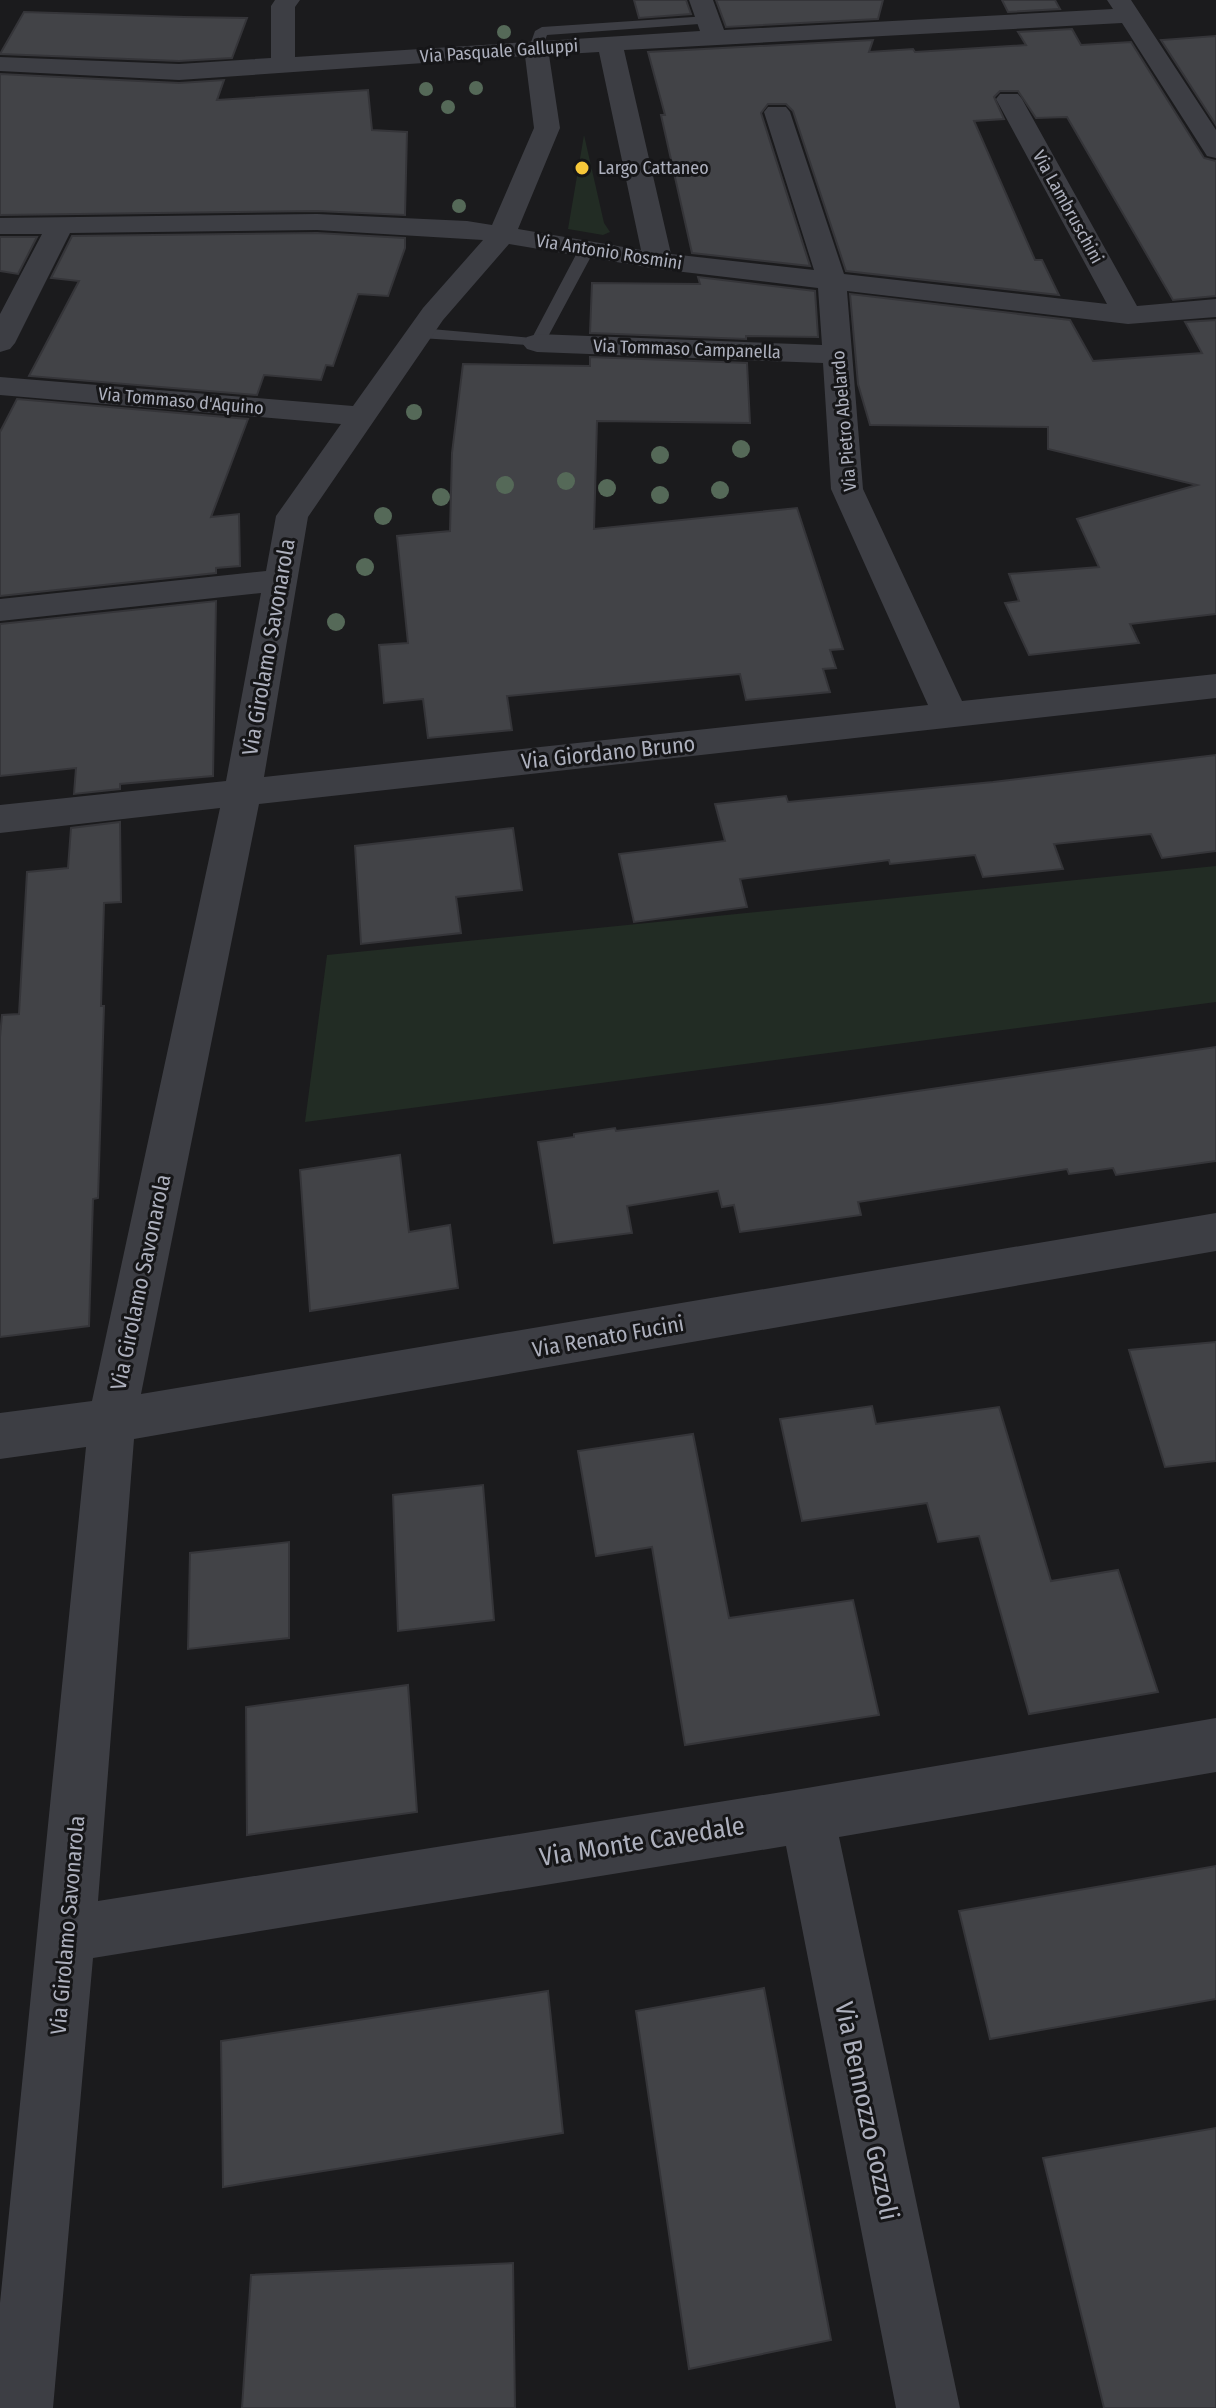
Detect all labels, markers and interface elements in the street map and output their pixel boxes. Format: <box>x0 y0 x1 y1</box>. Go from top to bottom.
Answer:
street label: Via Pasquale Galluppi <box>419 34 579 68</box>
street label: Via Lambruschini <box>1028 147 1108 267</box>
place label: Largo Cattaneo <box>598 157 709 179</box>
marker: Largo Cattaneo <box>573 159 591 177</box>
street label: Via Antonio Rosmini <box>534 230 684 274</box>
street label: Via Tommaso Campanella <box>593 335 781 363</box>
street label: Via Pietro Abelardo <box>827 350 861 492</box>
street label: Via Tommaso d'Aquino <box>97 383 265 419</box>
street label: Via Girolamo Savonarola <box>236 537 301 758</box>
street label: Via Giordano Bruno <box>520 730 696 775</box>
street label: Via Girolamo Savonarola <box>104 1172 177 1392</box>
street label: Via Renato Fucini <box>530 1310 686 1363</box>
street label: Via Monte Cavedale <box>537 1810 747 1873</box>
street label: Via Girolamo Savonarola <box>44 1814 91 2036</box>
street label: Via Bennozzo Gozzoli <box>828 1999 905 2223</box>

